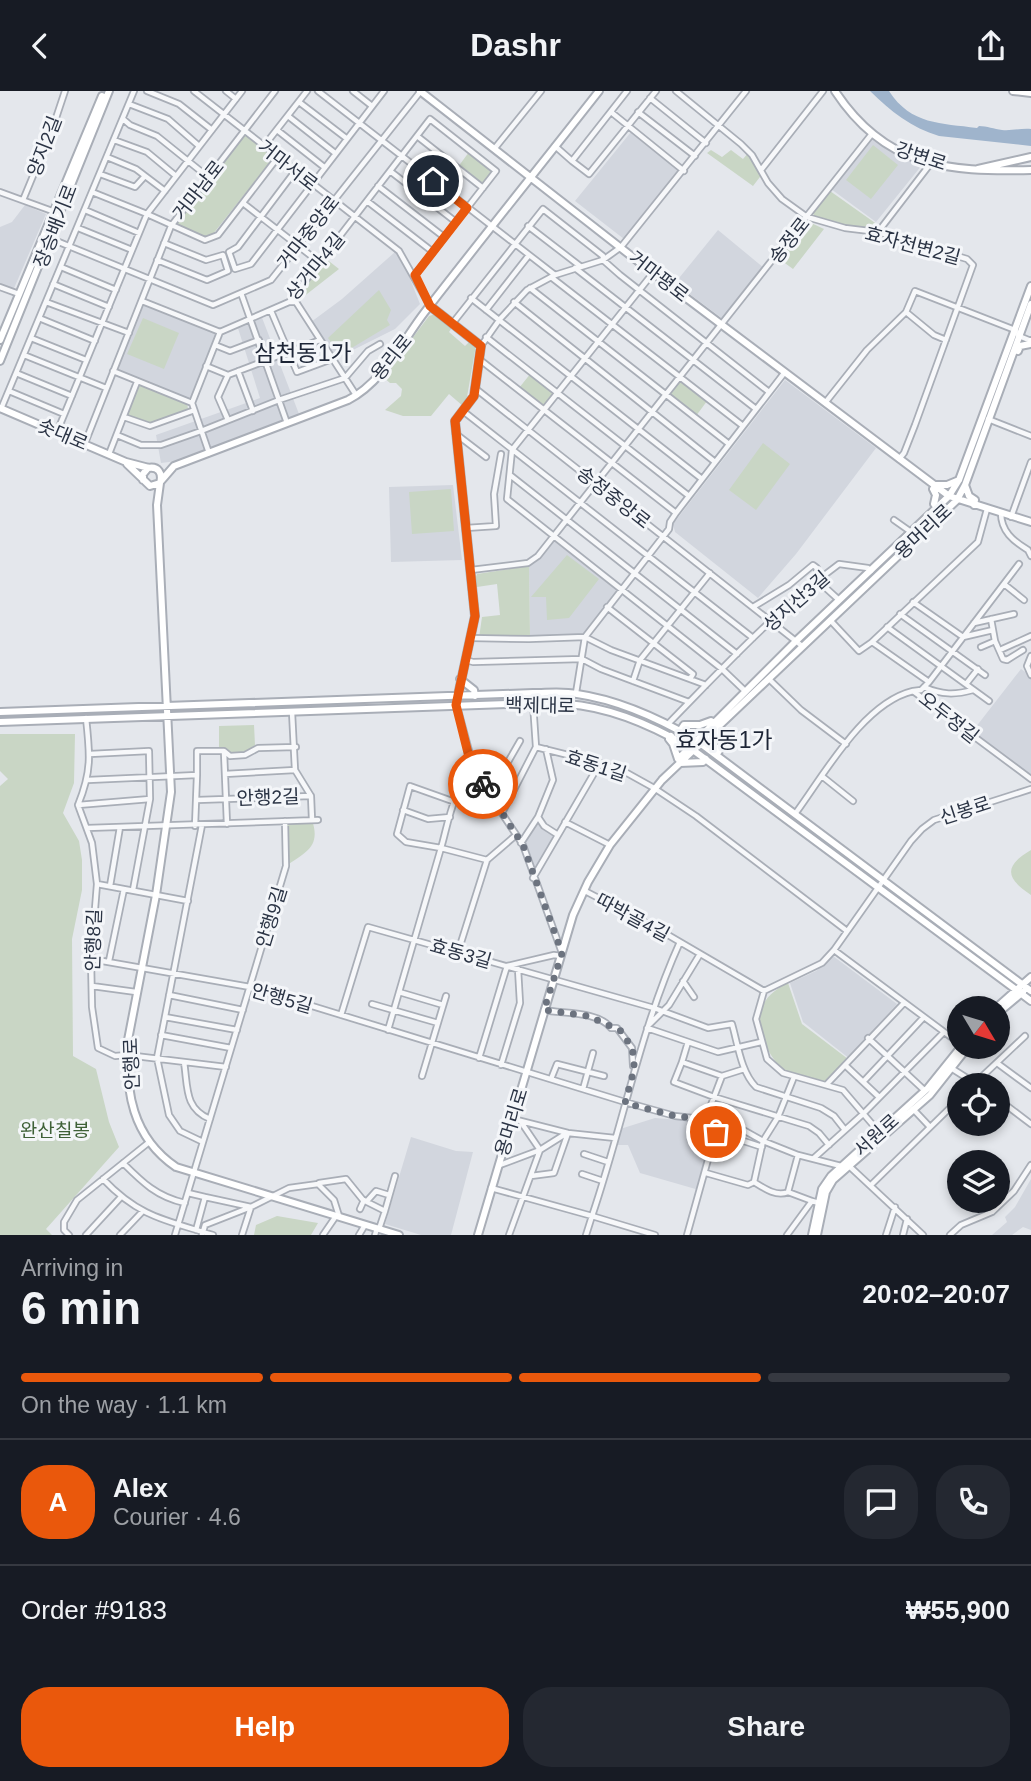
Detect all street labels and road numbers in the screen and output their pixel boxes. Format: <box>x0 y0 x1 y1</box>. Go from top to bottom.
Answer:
street label: 양지2길 <box>23 113 66 179</box>
street label: 거마서로 <box>254 136 322 195</box>
street label: 강변로 <box>893 138 949 175</box>
street label: 거마남로 <box>169 156 228 224</box>
street label: 장승배기로 <box>30 182 81 271</box>
street label: 거마중앙로 <box>273 191 344 273</box>
street label: 송정로 <box>765 213 814 267</box>
street label: 효자천변2길 <box>863 223 963 268</box>
street label: 상거마4길 <box>282 228 349 304</box>
street label: 거마평로 <box>625 247 693 306</box>
street label: 용리로 <box>367 330 416 384</box>
street label: 솟대로 <box>35 415 91 454</box>
street label: 송정중앙로 <box>573 462 655 533</box>
street label: 용머리로 <box>891 500 956 563</box>
street label: 성지산3길 <box>759 567 834 636</box>
street label: 오두정길 <box>915 688 983 747</box>
street label: 백제대로 <box>505 694 575 717</box>
street label: 효동1길 <box>563 746 629 785</box>
street label: 안행2길 <box>236 786 300 809</box>
street label: 신봉로 <box>937 792 993 829</box>
street label: 안행9길 <box>252 884 291 950</box>
street label: 따박골4길 <box>592 889 673 946</box>
street label: 안행8길 <box>82 908 105 972</box>
street label: 효동3길 <box>428 935 494 972</box>
street label: 안행5길 <box>249 980 315 1017</box>
street label: 안행로 <box>120 1037 143 1091</box>
street label: 용머리로 <box>491 1086 532 1159</box>
street label: 서원로 <box>850 1110 903 1161</box>

